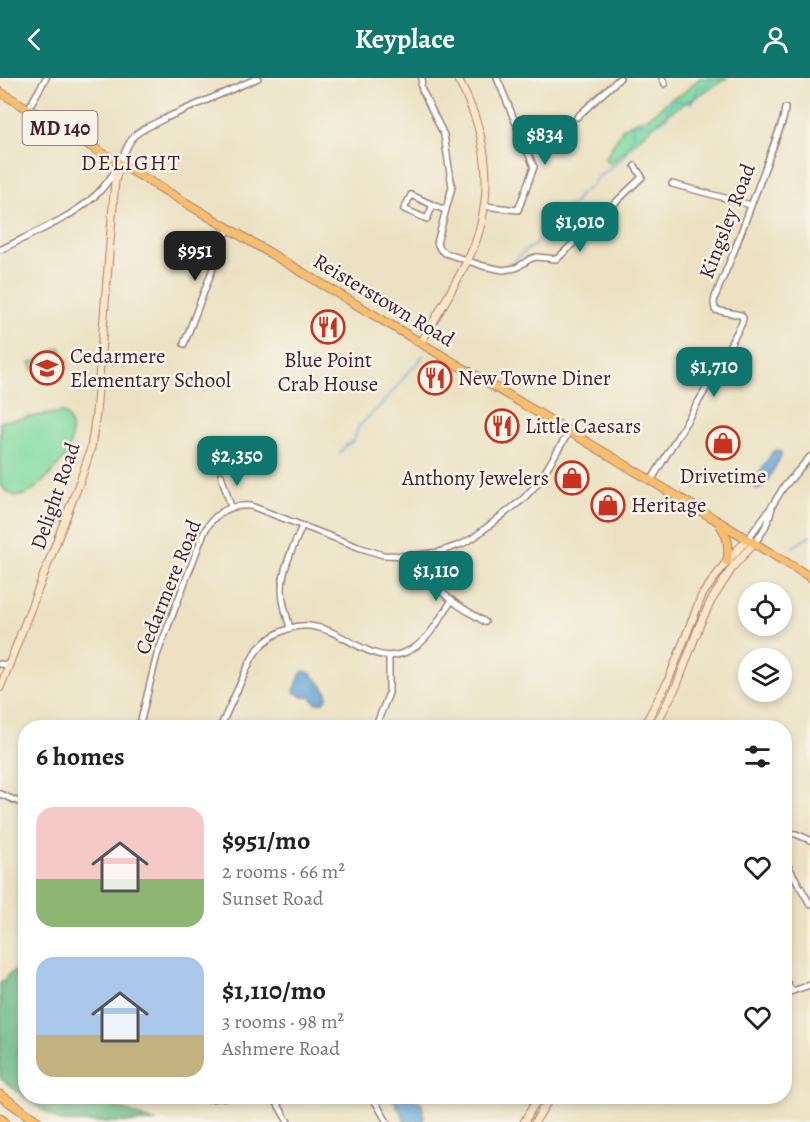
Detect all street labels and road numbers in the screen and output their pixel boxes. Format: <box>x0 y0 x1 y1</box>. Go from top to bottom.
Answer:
road number: MD 140 <box>22 111 98 145</box>
street label: Kingsley Road <box>692 159 762 283</box>
street label: Reisterstown Road <box>308 247 460 354</box>
street label: Delight Road <box>24 438 87 553</box>
street label: Cedarmere Road <box>128 515 208 659</box>

